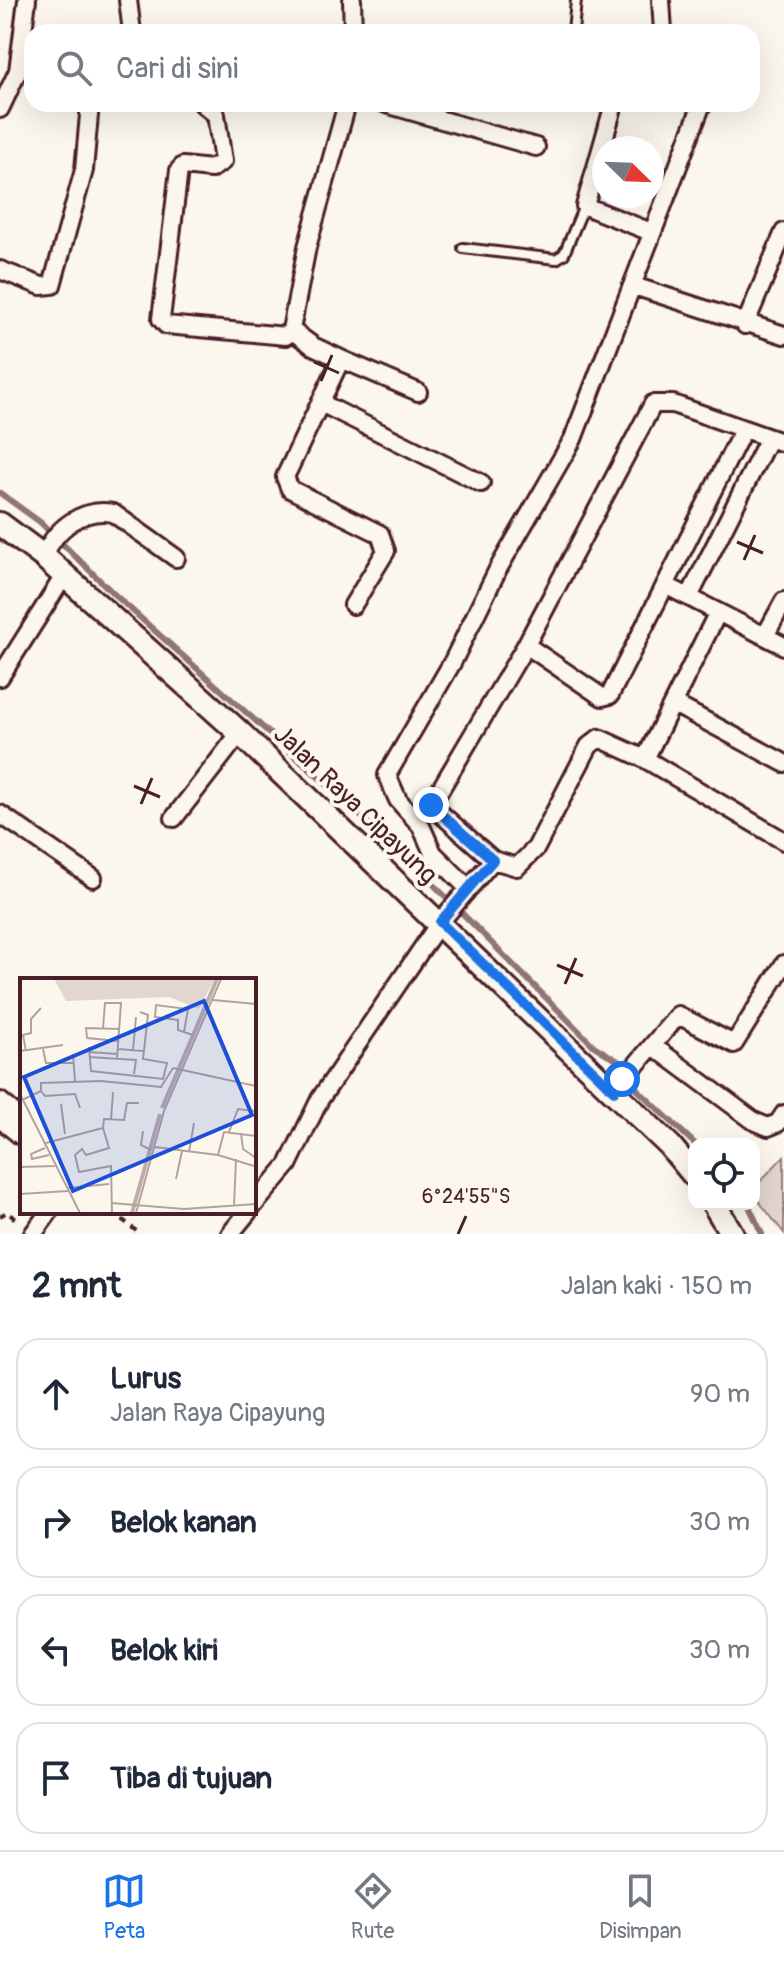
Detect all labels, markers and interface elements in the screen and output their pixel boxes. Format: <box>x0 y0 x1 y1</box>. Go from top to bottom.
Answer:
search box <box>24 24 760 112</box>
icon: search <box>52 46 96 90</box>
text: Cari di sini <box>116 50 238 87</box>
north arrow <box>592 136 664 208</box>
street label: Jalan Raya Cipayung <box>267 718 444 891</box>
route end <box>413 787 449 823</box>
inset map <box>20 978 256 1214</box>
route start <box>604 1061 640 1097</box>
map controls <box>688 1138 760 1210</box>
button: locate <box>688 1138 760 1210</box>
text: 6°24'55"S <box>422 1184 510 1209</box>
text: 2 mnt <box>32 1265 121 1308</box>
text: Jalan kaki · 150 m <box>561 1270 752 1302</box>
text: Lurus <box>110 1360 181 1397</box>
icon: ahead <box>34 1372 78 1416</box>
text: 90 m <box>690 1378 750 1410</box>
text: Jalan Raya Cipayung <box>110 1397 325 1429</box>
icon: right <box>34 1500 78 1544</box>
text: Belok kanan <box>110 1504 257 1541</box>
text: 30 m <box>689 1506 750 1538</box>
icon: left <box>34 1628 78 1672</box>
text: Belok kiri <box>110 1632 218 1669</box>
text: 30 m <box>689 1634 750 1666</box>
icon: arrive <box>34 1756 78 1800</box>
text: Tiba di tujuan <box>110 1760 272 1797</box>
tab: Peta <box>102 1869 146 1945</box>
tab: Rute <box>351 1869 395 1945</box>
tab: Disimpan <box>599 1869 682 1945</box>

